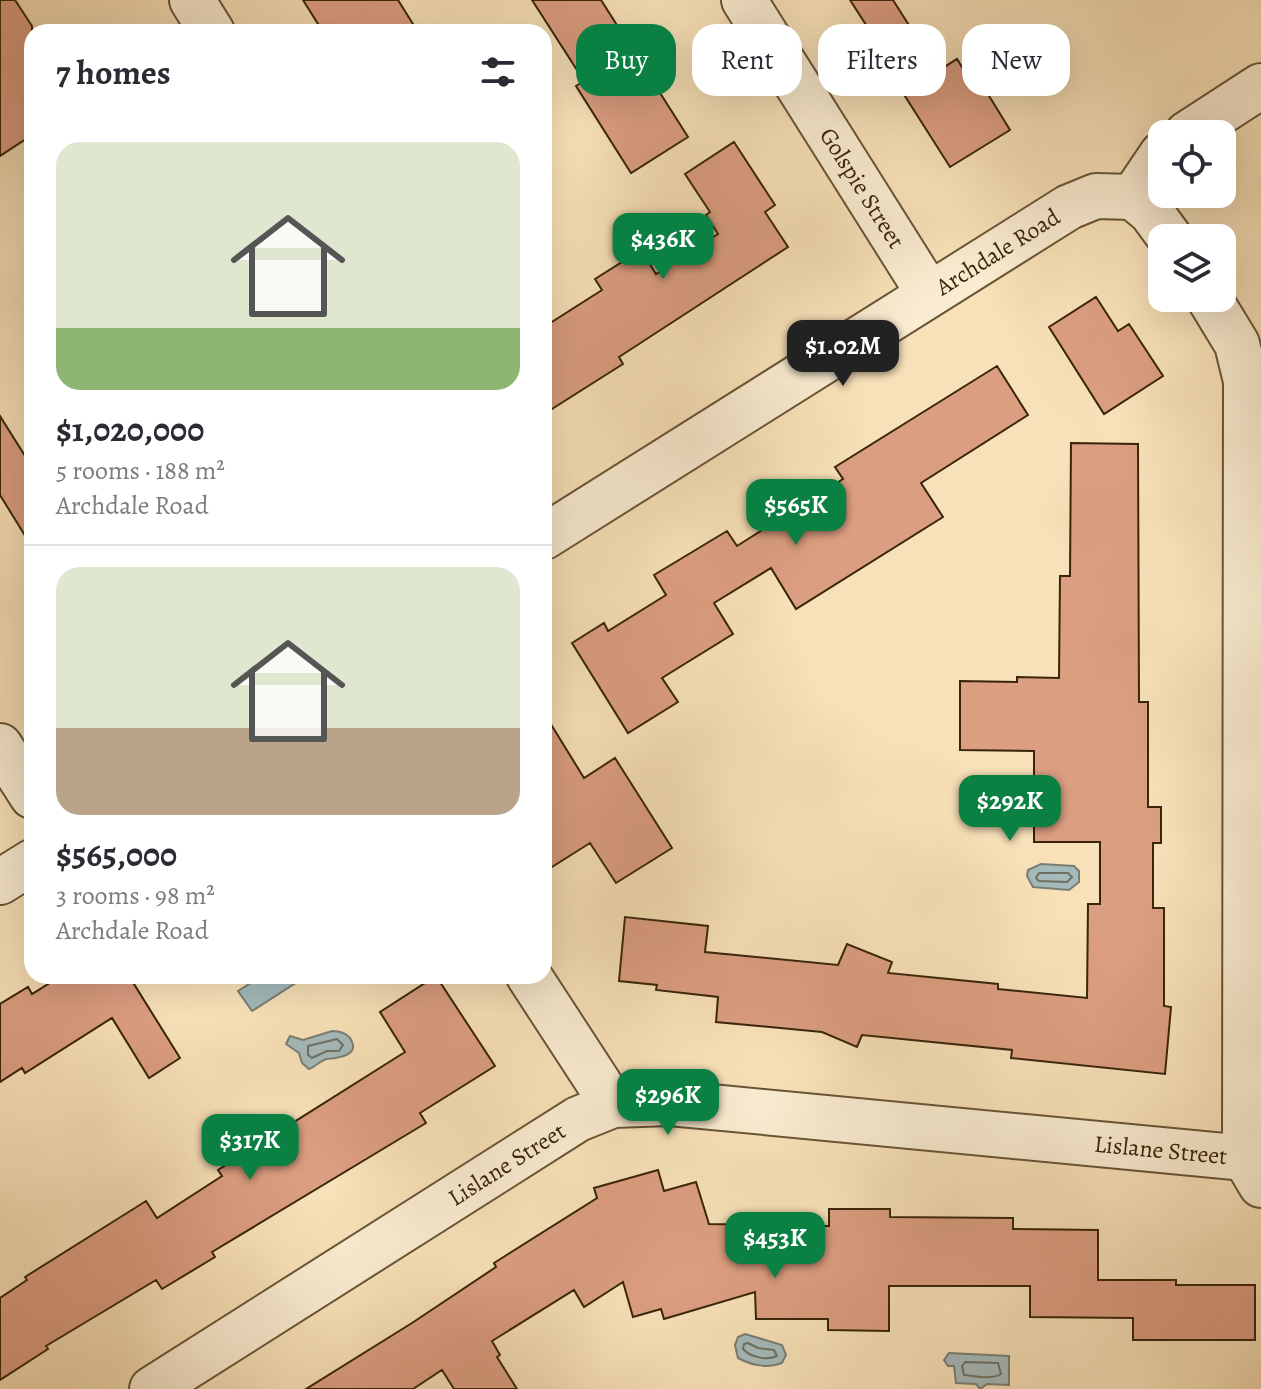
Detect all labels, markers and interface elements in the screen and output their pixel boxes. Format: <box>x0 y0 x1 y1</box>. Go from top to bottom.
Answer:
chip: Buy <box>576 24 676 96</box>
chip: Rent <box>692 24 802 96</box>
chip: Filters <box>818 24 946 96</box>
chip: New <box>962 24 1070 96</box>
text: 7 homes <box>56 49 171 96</box>
icon: filters <box>476 50 520 94</box>
map controls <box>1148 120 1236 312</box>
button: locate <box>1148 120 1236 208</box>
street label: Golspie Street <box>812 121 912 254</box>
icon: home <box>216 194 360 338</box>
street label: Archdale Road <box>929 201 1066 303</box>
pin: $436K <box>607 213 719 281</box>
text: $436K <box>631 221 695 256</box>
button: layers <box>1148 224 1236 312</box>
pin: $1.02M <box>778 320 908 388</box>
text: $1.02M <box>805 328 881 363</box>
text: $1,020,000 <box>56 406 204 453</box>
text: 5 rooms · 188 m² <box>56 453 225 488</box>
pin: $565K <box>740 479 852 547</box>
text: $565K <box>764 487 828 522</box>
text: Archdale Road <box>56 488 209 523</box>
icon: home <box>216 619 360 763</box>
pin: $292K <box>954 775 1066 843</box>
text: $292K <box>977 783 1043 818</box>
text: $565,000 <box>56 831 177 878</box>
text: 3 rooms · 98 m² <box>56 878 215 913</box>
text: Archdale Road <box>56 913 209 948</box>
pin: $296K <box>612 1069 724 1137</box>
text: $296K <box>635 1077 701 1112</box>
pin: $317K <box>194 1114 306 1182</box>
street label: Lislane Street <box>442 1115 572 1213</box>
text: $317K <box>220 1122 280 1157</box>
street label: Lislane Street <box>1093 1128 1229 1172</box>
pin: $453K <box>719 1212 831 1280</box>
text: $453K <box>743 1220 807 1255</box>

